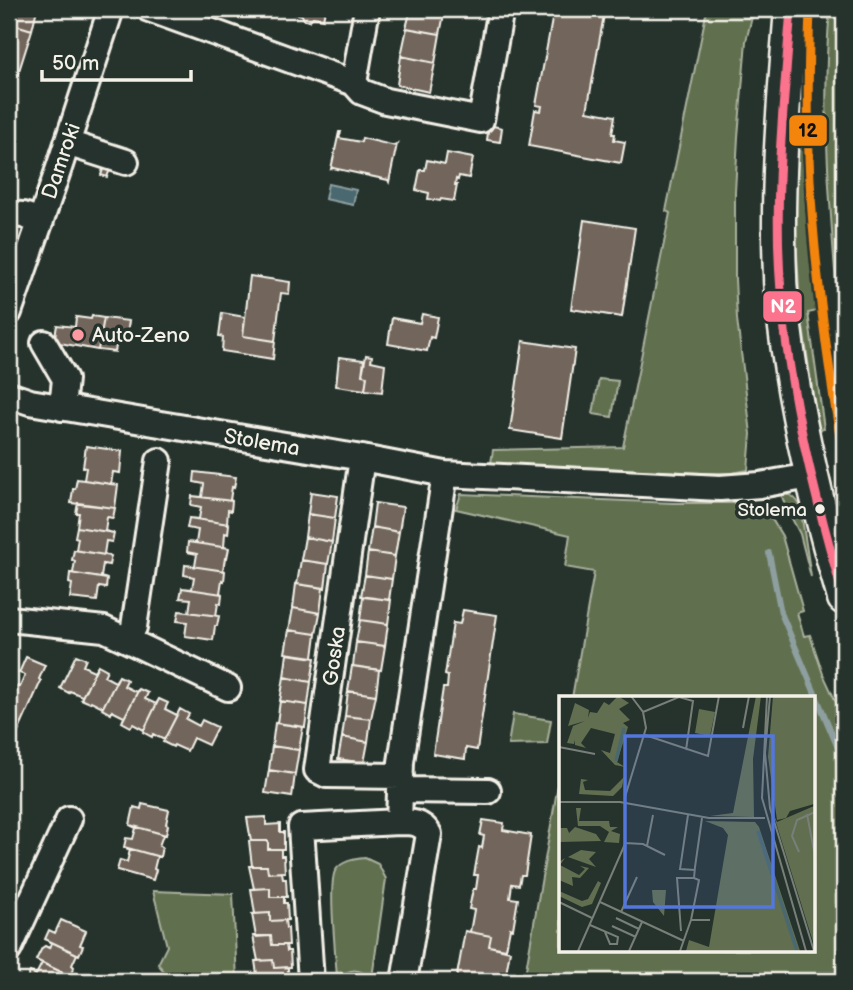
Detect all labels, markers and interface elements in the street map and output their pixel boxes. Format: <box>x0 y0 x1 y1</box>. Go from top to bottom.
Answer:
scale bar <box>42 38 191 82</box>
text: 50 m <box>52 51 99 76</box>
line badge: 12 <box>788 114 828 147</box>
street label: Damroki <box>37 120 86 202</box>
text: 12 <box>798 120 818 143</box>
line badge: N2 <box>762 290 803 323</box>
text: N2 <box>770 296 796 319</box>
place label: Auto-Zeno <box>92 323 190 348</box>
marker: Auto-Zeno <box>70 327 86 343</box>
street label: Stolema <box>222 424 302 461</box>
place label: Stolema <box>738 499 807 522</box>
marker: Stolema <box>813 502 827 516</box>
street label: Goska <box>318 625 351 687</box>
inset map <box>559 696 814 951</box>

